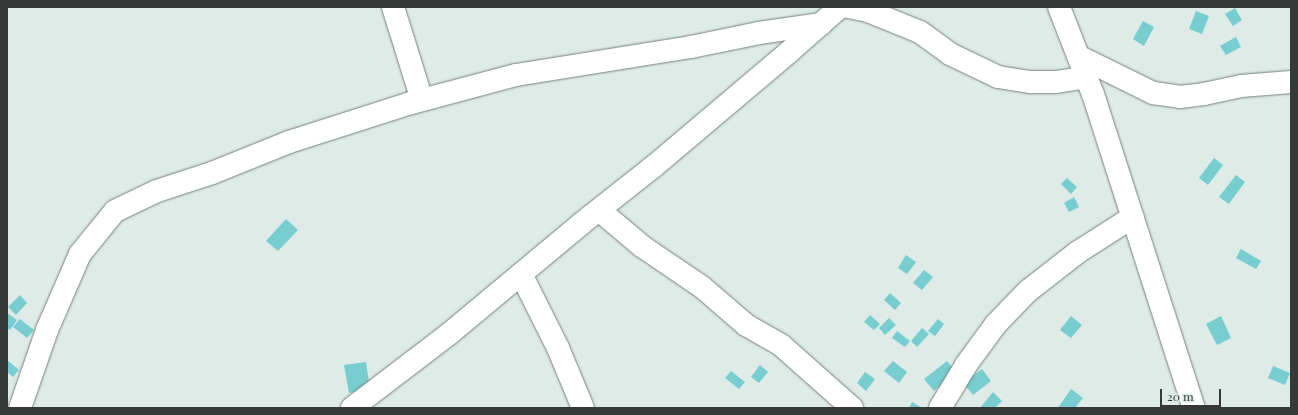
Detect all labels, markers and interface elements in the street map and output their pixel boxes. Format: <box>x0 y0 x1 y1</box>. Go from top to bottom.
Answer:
scale bar <box>1162 381 1223 407</box>
text: 20 m <box>1167 388 1194 404</box>

